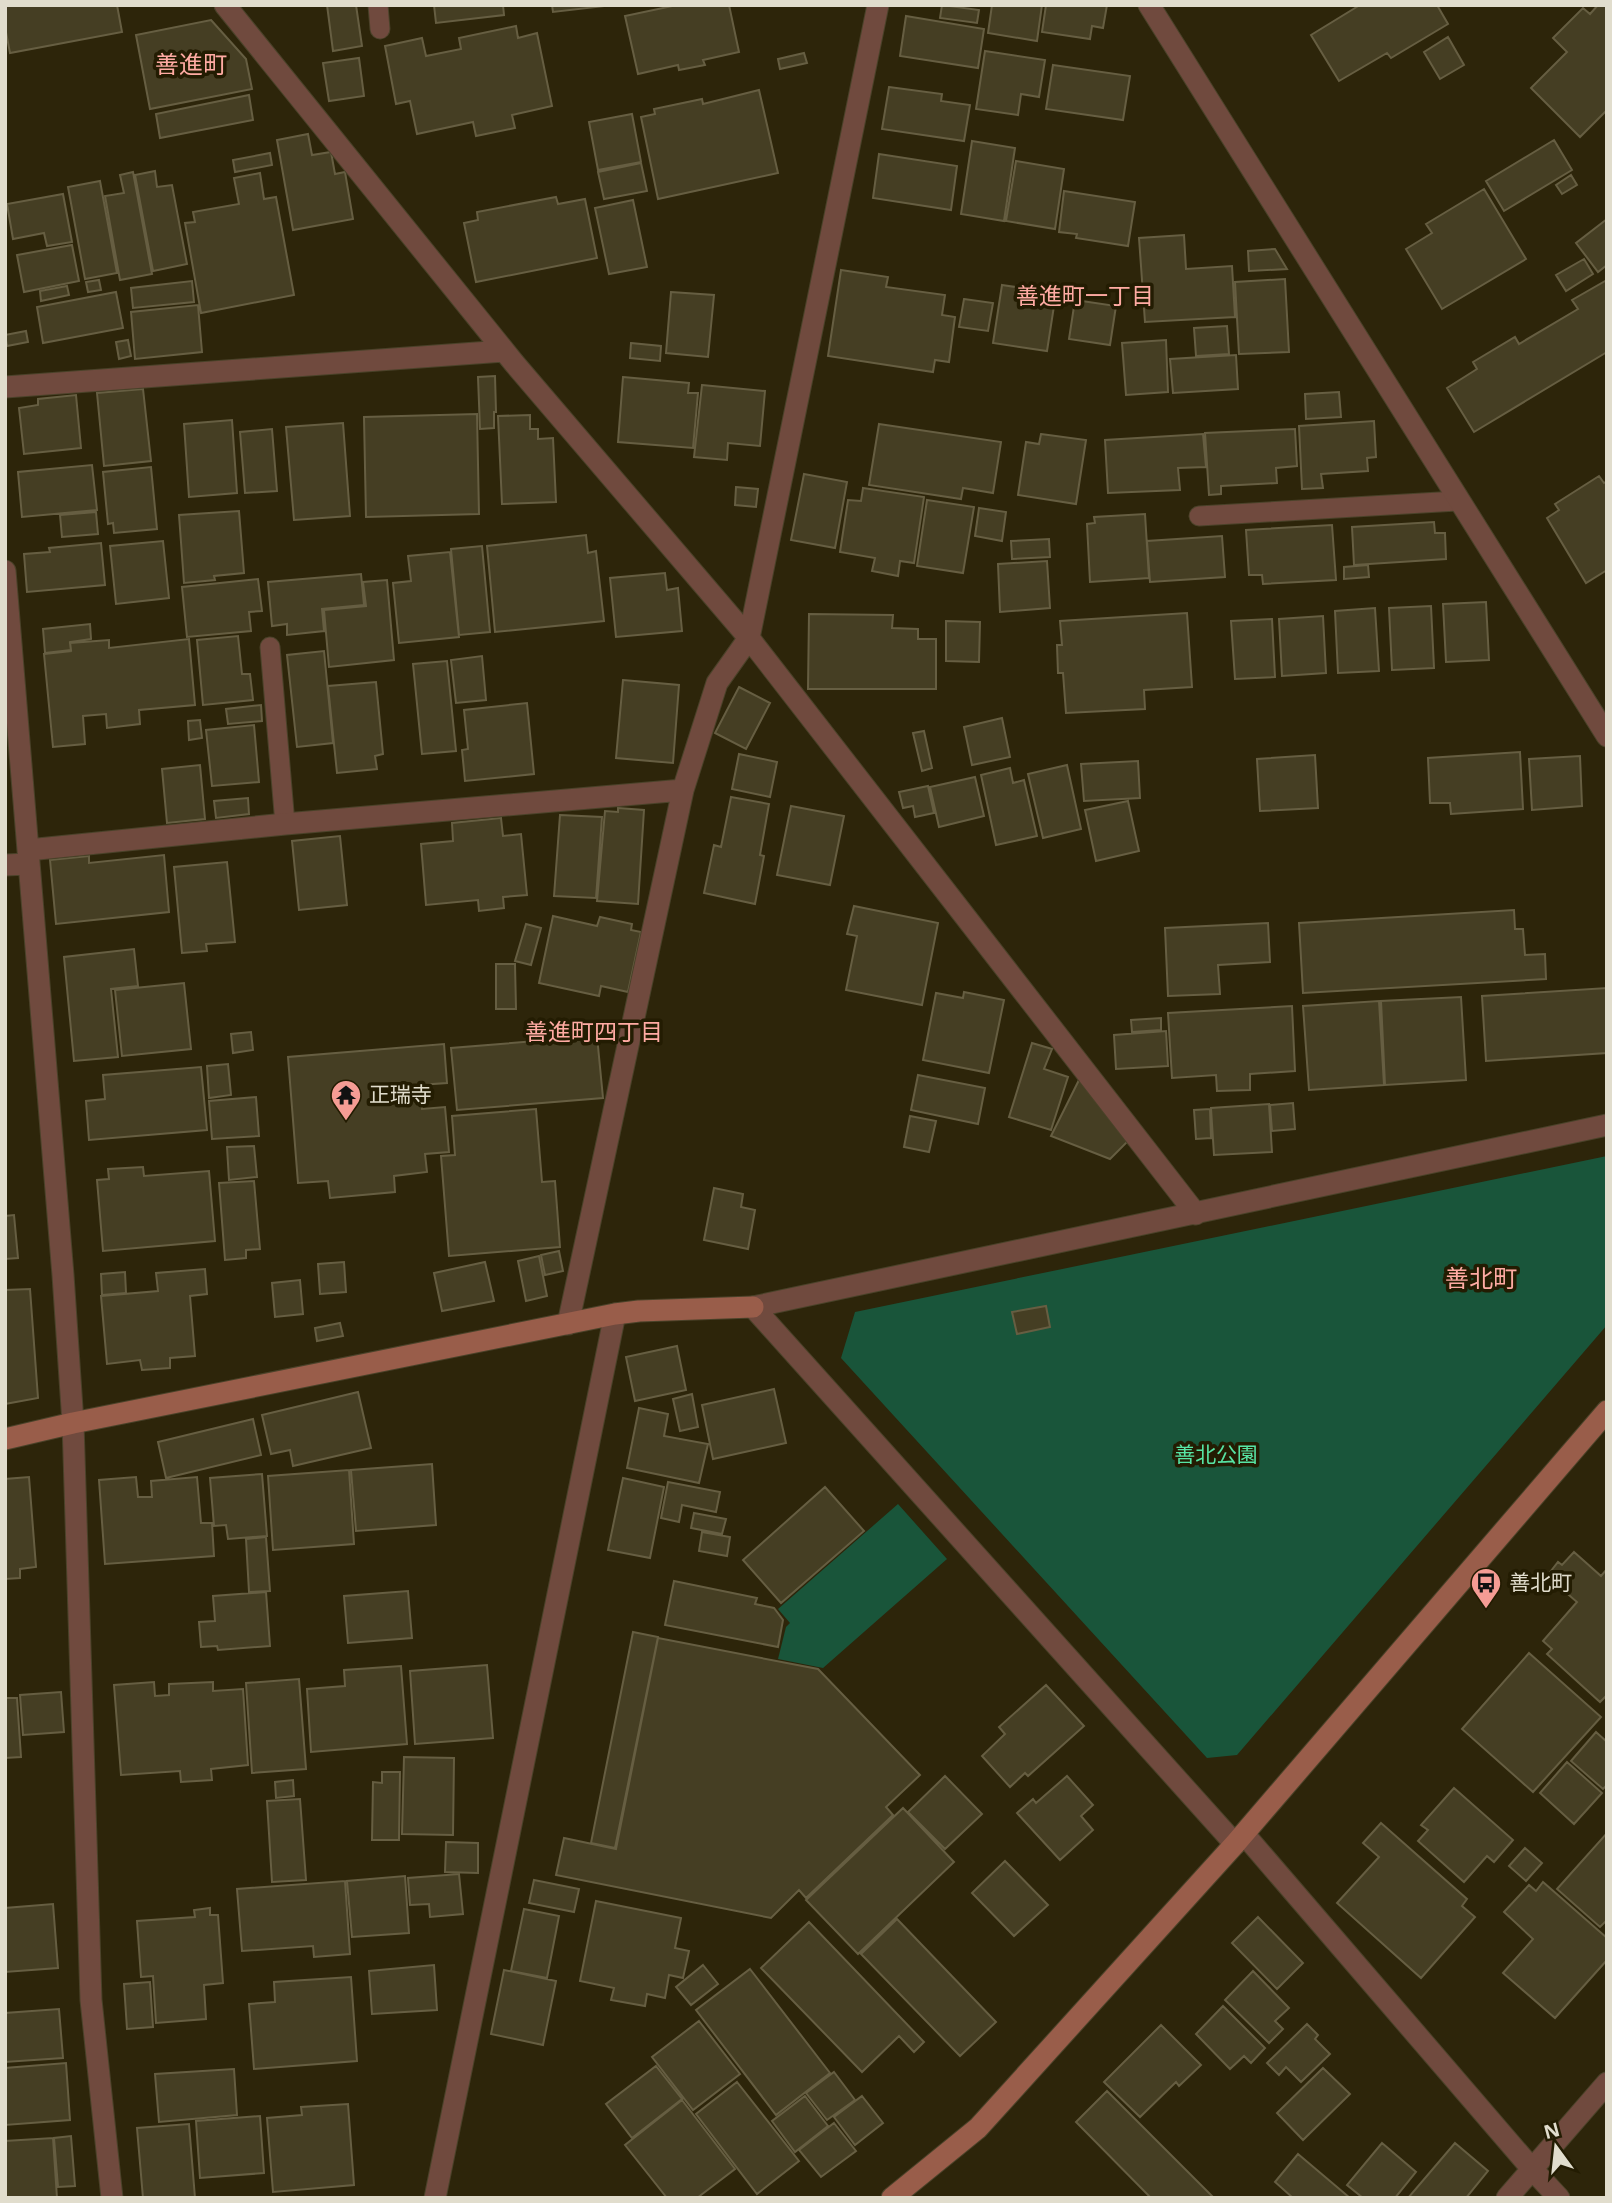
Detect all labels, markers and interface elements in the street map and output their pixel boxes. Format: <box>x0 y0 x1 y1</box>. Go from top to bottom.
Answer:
district label: 善進町 <box>155 47 227 80</box>
district label: 善進町一丁目 <box>1016 279 1154 311</box>
district label: 善進町四丁目 <box>525 1015 663 1047</box>
temple icon: 正瑞寺 <box>329 1078 363 1122</box>
place label: 正瑞寺 <box>369 1080 432 1108</box>
district label: 善北町 <box>1445 1261 1517 1294</box>
park label: 善北公園 <box>1174 1440 1258 1468</box>
bus stop icon: 善北町 <box>1469 1566 1503 1610</box>
place label: 善北町 <box>1509 1568 1572 1596</box>
north arrow <box>1521 2112 1591 2182</box>
text: N <box>1541 2116 1562 2145</box>

